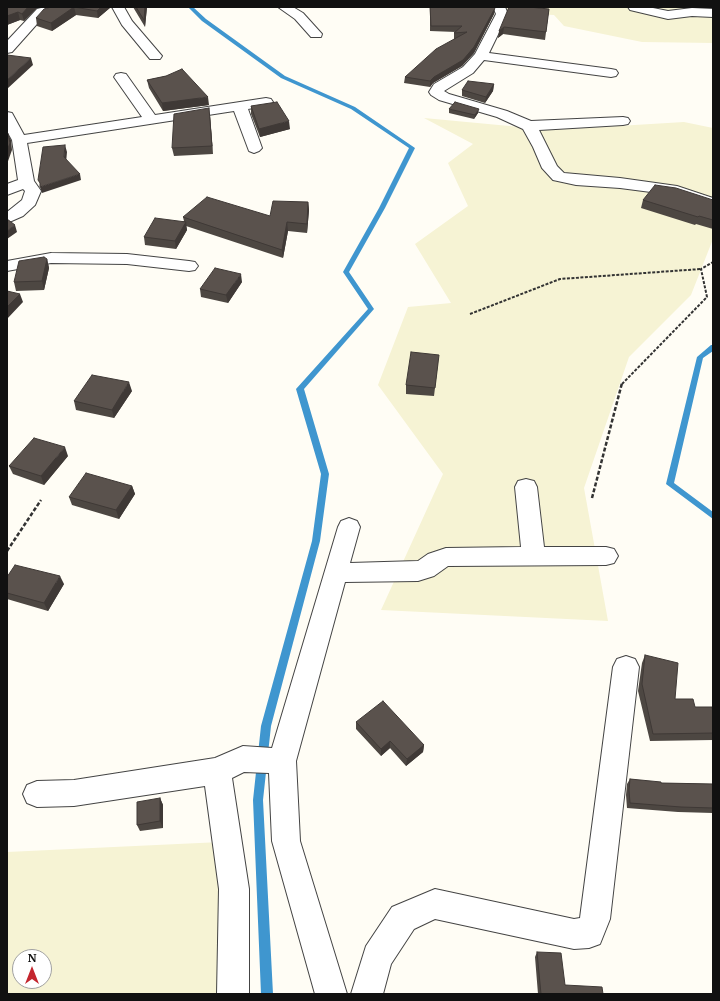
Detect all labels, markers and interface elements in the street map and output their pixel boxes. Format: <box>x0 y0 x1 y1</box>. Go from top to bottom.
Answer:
north arrow <box>12 949 52 989</box>
text: N <box>28 951 36 965</box>

